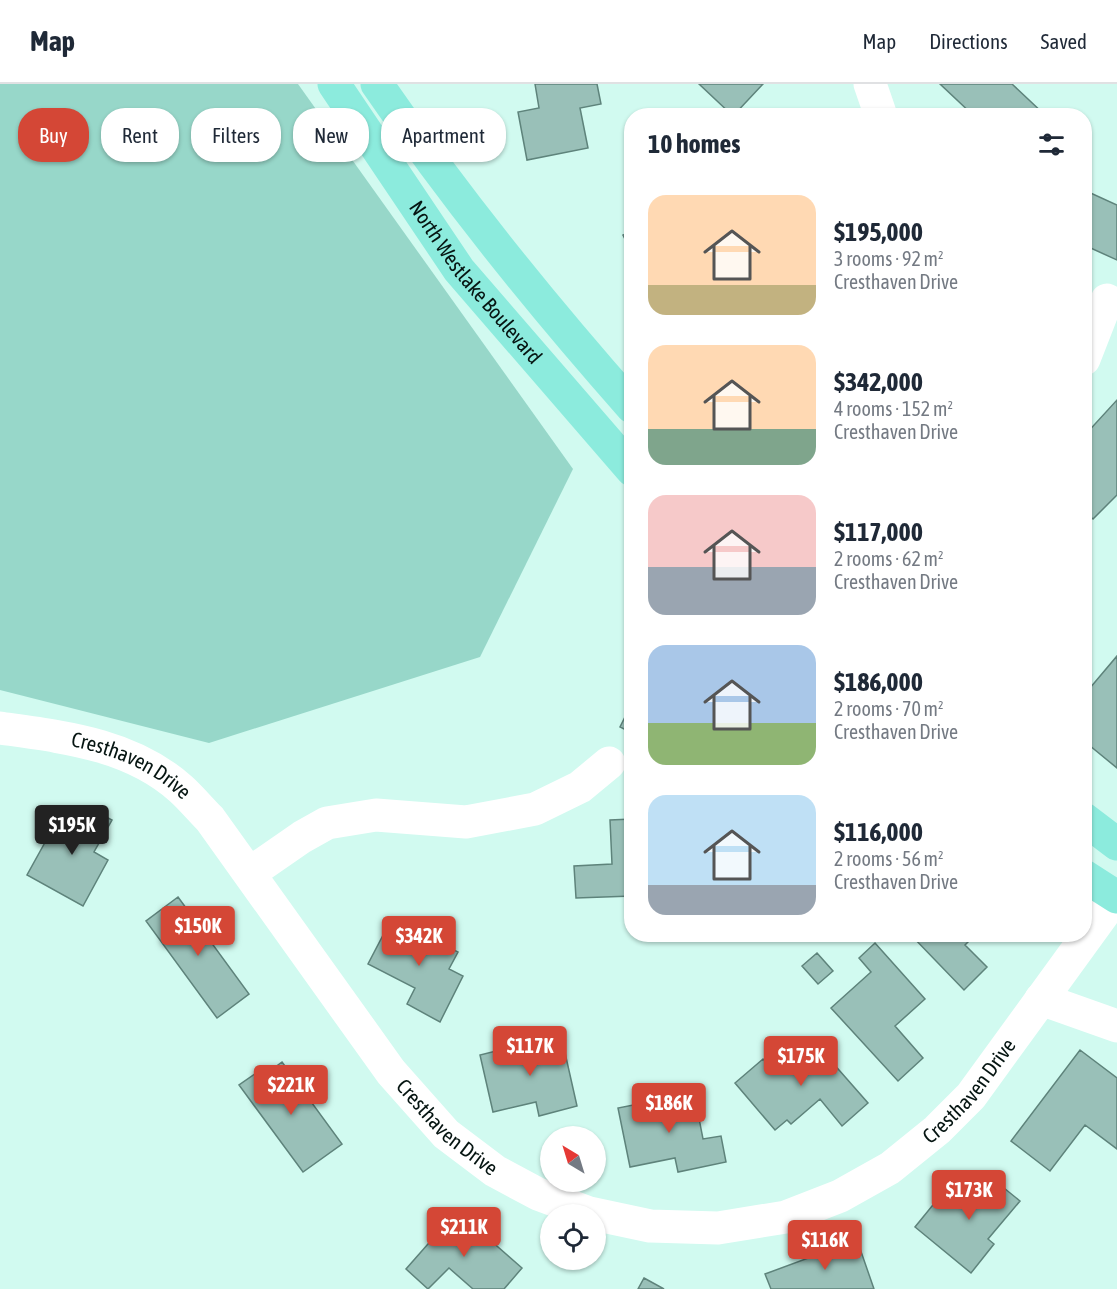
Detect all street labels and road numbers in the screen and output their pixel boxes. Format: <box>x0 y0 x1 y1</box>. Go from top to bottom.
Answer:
street label: North Westlake Boulevard <box>405 196 548 368</box>
street label: Cresthaven Drive <box>70 727 197 803</box>
street label: Cresthaven Drive <box>917 1033 1020 1148</box>
street label: Cresthaven Drive <box>392 1074 503 1180</box>

